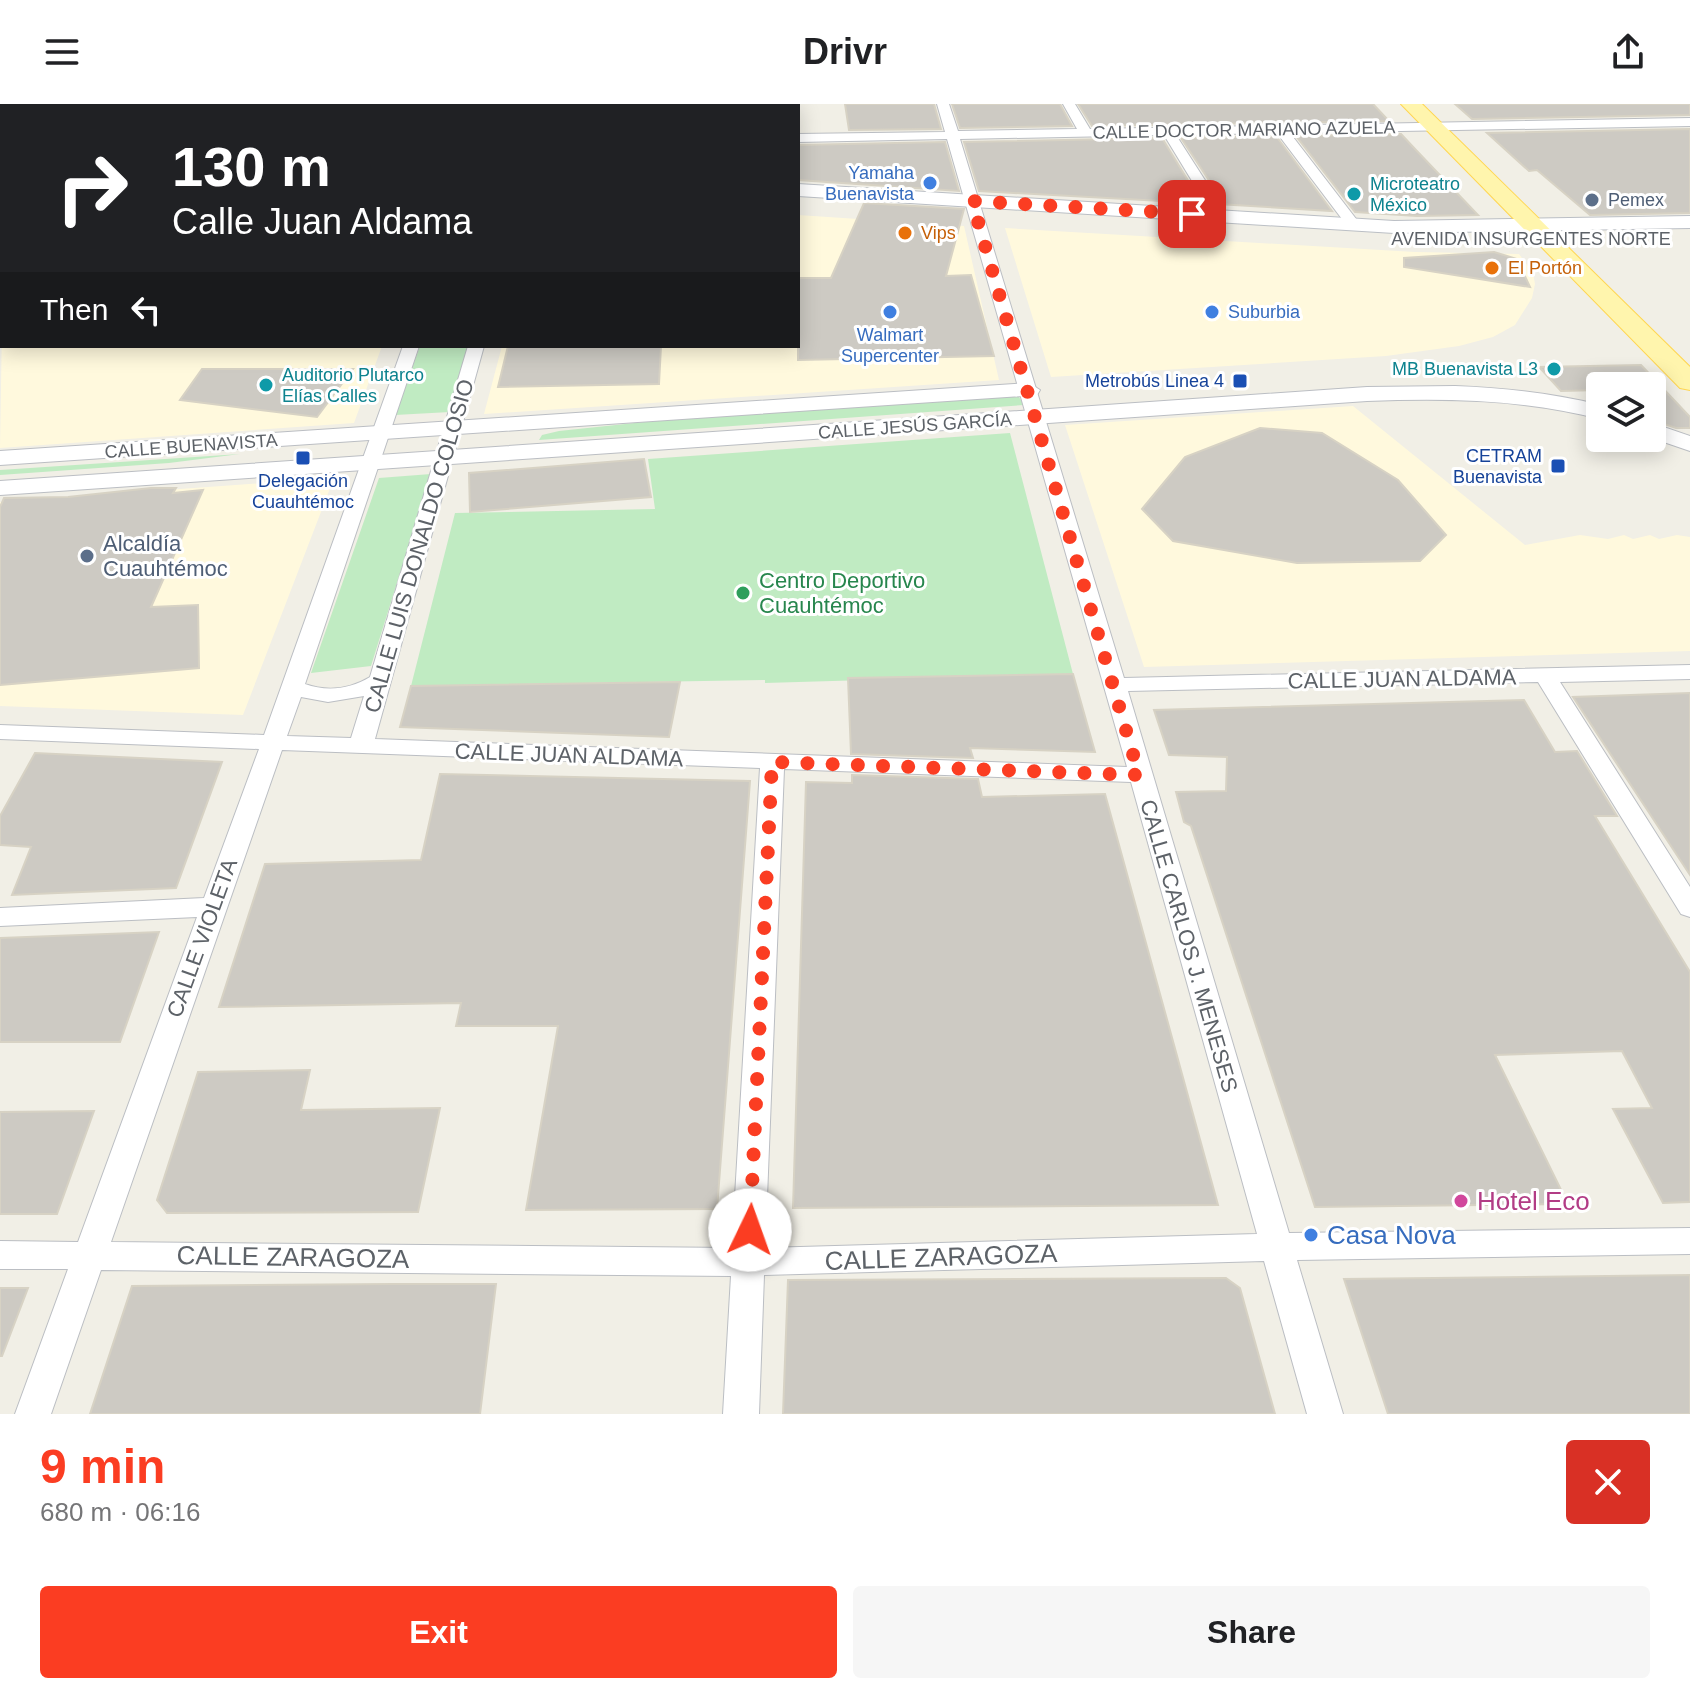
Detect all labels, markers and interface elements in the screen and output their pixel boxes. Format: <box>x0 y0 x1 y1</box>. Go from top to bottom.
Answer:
icon: menu <box>40 30 84 74</box>
icon: share <box>1606 30 1650 74</box>
text: Drivr <box>803 31 887 72</box>
street label: CALLE DOCTOR MARIANO AZUELA <box>1092 117 1396 143</box>
text: 130 m <box>172 135 331 198</box>
icon: right <box>40 136 144 240</box>
place label: Yamaha Buenavista <box>825 163 915 204</box>
marker: Yamaha Buenavista <box>921 174 939 192</box>
place label: Microteatro México <box>1370 174 1460 215</box>
pin <box>1158 180 1226 248</box>
marker: Microteatro México <box>1345 185 1363 203</box>
place label: Pemex <box>1608 190 1664 210</box>
marker: Pemex <box>1583 191 1601 209</box>
icon: arrive <box>1170 192 1214 236</box>
text: Calle Juan Aldama <box>172 201 472 242</box>
place label: Vips <box>921 223 956 243</box>
marker: Vips <box>896 224 914 242</box>
street label: AVENIDA INSURGENTES NORTE <box>1391 229 1671 249</box>
place label: El Portón <box>1508 258 1582 278</box>
marker: El Portón <box>1483 259 1501 277</box>
icon: left <box>124 288 168 332</box>
text: Then <box>40 293 108 326</box>
place label: Suburbia <box>1228 302 1301 322</box>
marker: Walmart Supercenter <box>881 303 899 321</box>
marker: Suburbia <box>1203 303 1221 321</box>
place label: Walmart Supercenter <box>841 325 939 366</box>
place label: MB Buenavista L3 <box>1392 359 1538 379</box>
marker: MB Buenavista L3 <box>1545 360 1563 378</box>
place label: Auditorio Plutarco Elías Calles <box>282 365 424 406</box>
place label: Metrobús Linea 4 <box>1085 371 1224 391</box>
marker: Metrobús Linea 4 <box>1231 372 1249 390</box>
map controls <box>1586 372 1666 452</box>
button: layers <box>1586 372 1666 452</box>
marker: Auditorio Plutarco Elías Calles <box>257 376 275 394</box>
street label: CALLE LUIS DONALDO COLOSIO <box>359 376 479 716</box>
street label: CALLE JESÚS GARCÍA <box>817 408 1012 443</box>
street label: CALLE BUENAVISTA <box>104 430 278 462</box>
place label: CETRAM Buenavista <box>1453 446 1543 487</box>
marker: Delegación Cuauhtémoc <box>294 449 312 467</box>
marker: CETRAM Buenavista <box>1549 457 1567 475</box>
place label: Delegación Cuauhtémoc <box>252 471 354 512</box>
place label: Alcaldía Cuauhtémoc <box>103 531 228 581</box>
marker: Alcaldía Cuauhtémoc <box>78 547 96 565</box>
place label: Centro Deportivo Cuauhtémoc <box>759 568 925 618</box>
marker: Centro Deportivo Cuauhtémoc <box>734 584 752 602</box>
street label: CALLE JUAN ALDAMA <box>1287 665 1517 693</box>
street label: CALLE JUAN ALDAMA <box>454 739 684 771</box>
street label: CALLE CARLOS J. MENESES <box>1135 797 1243 1095</box>
street label: CALLE VIOLETA <box>162 855 242 1021</box>
place label: Hotel Eco <box>1477 1186 1590 1216</box>
position arrow <box>708 1188 792 1272</box>
marker: Hotel Eco <box>1452 1192 1470 1210</box>
place label: Casa Nova <box>1327 1220 1456 1250</box>
marker: Casa Nova <box>1302 1226 1320 1244</box>
street label: CALLE ZARAGOZA <box>824 1238 1058 1276</box>
street label: CALLE ZARAGOZA <box>176 1240 410 1274</box>
text: 9 min <box>40 1440 165 1493</box>
button: close <box>1566 1440 1650 1524</box>
text: 680 m · 06:16 <box>40 1497 200 1527</box>
button: Exit <box>40 1586 837 1678</box>
button: Share <box>853 1586 1650 1678</box>

